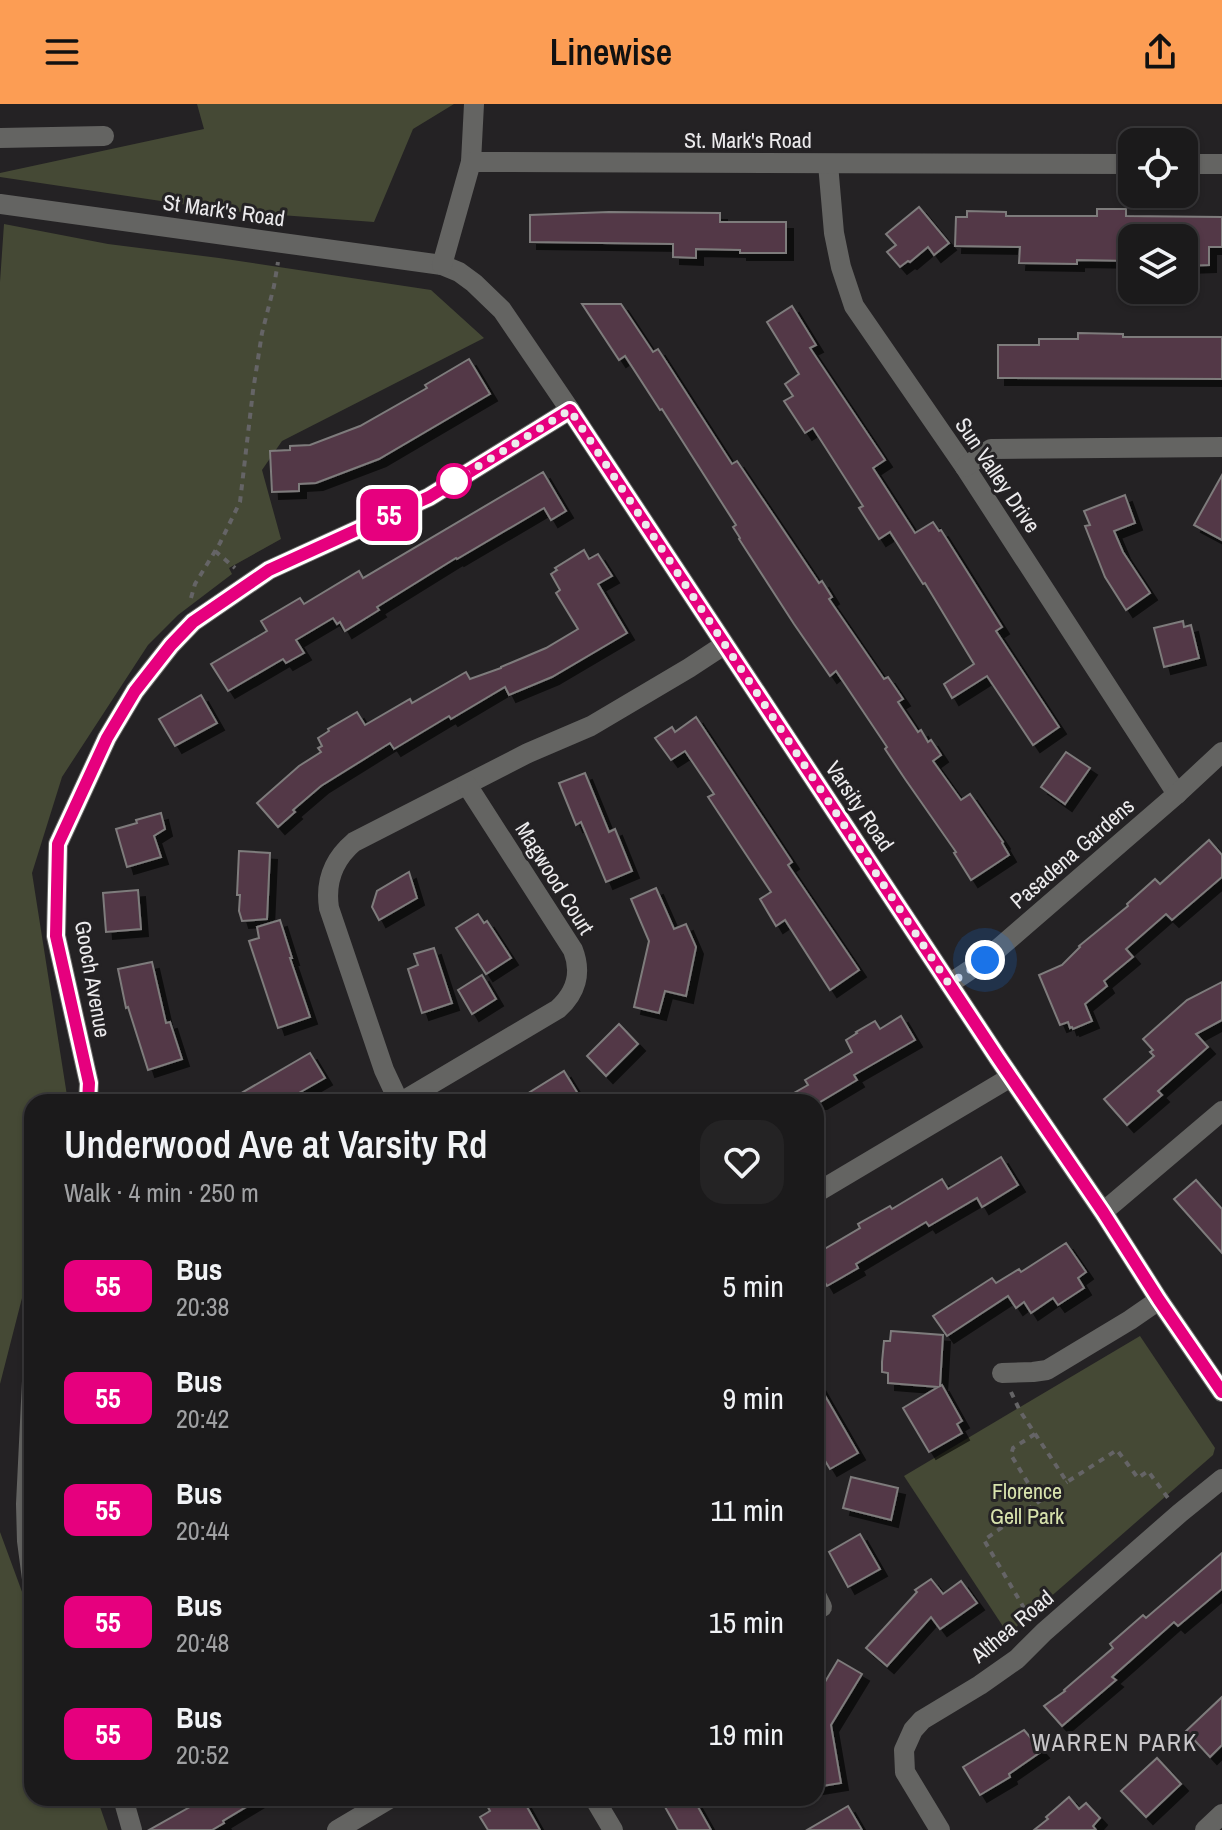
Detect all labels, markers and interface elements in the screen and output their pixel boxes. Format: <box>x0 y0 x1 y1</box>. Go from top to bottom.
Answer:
text: Linewise <box>550 28 672 76</box>
icon: menu <box>40 30 84 74</box>
icon: share <box>1138 30 1182 74</box>
street label: St. Mark's Road <box>684 125 812 155</box>
map controls <box>1118 128 1198 304</box>
button: locate <box>1118 128 1198 208</box>
street label: St Mark's Road <box>161 187 287 233</box>
button: layers <box>1118 224 1198 304</box>
street label: Sun Valley Drive <box>948 411 1048 539</box>
unlabelled marker <box>437 464 471 498</box>
line badge: 55 <box>353 489 425 541</box>
text: 55 <box>376 496 402 534</box>
street label: Varsity Road <box>819 755 901 857</box>
street label: Pasadena Gardens <box>1003 791 1141 915</box>
street label: Magwood Court <box>509 816 601 940</box>
street label: Gooch Avenue <box>68 918 118 1040</box>
your location <box>965 940 1005 980</box>
text: Underwood Ave at Varsity Rd <box>64 1119 487 1170</box>
button: heart <box>700 1120 784 1204</box>
text: Walk · 4 min · 250 m <box>64 1175 259 1210</box>
text: Bus <box>176 1249 222 1289</box>
text: 5 min <box>722 1266 784 1306</box>
text: 55 <box>95 1267 121 1305</box>
text: 20:38 <box>176 1289 229 1324</box>
text: Bus <box>176 1361 222 1401</box>
text: 9 min <box>722 1378 784 1418</box>
text: 55 <box>95 1379 121 1417</box>
text: 20:42 <box>176 1401 229 1436</box>
text: Bus <box>176 1473 222 1513</box>
park label: Florence Gell Park <box>990 1476 1065 1531</box>
text: 11 min <box>711 1490 784 1530</box>
text: 55 <box>95 1491 121 1529</box>
text: 20:44 <box>176 1513 229 1548</box>
street label: Althea Road <box>964 1583 1060 1670</box>
text: Bus <box>176 1585 222 1625</box>
text: 15 min <box>709 1602 784 1642</box>
text: 55 <box>95 1603 121 1641</box>
text: 20:48 <box>176 1625 229 1660</box>
text: Bus <box>176 1697 222 1737</box>
text: 19 min <box>709 1714 784 1754</box>
text: 55 <box>95 1715 121 1753</box>
district label: WARREN PARK <box>1032 1726 1198 1758</box>
text: 20:52 <box>176 1737 229 1772</box>

